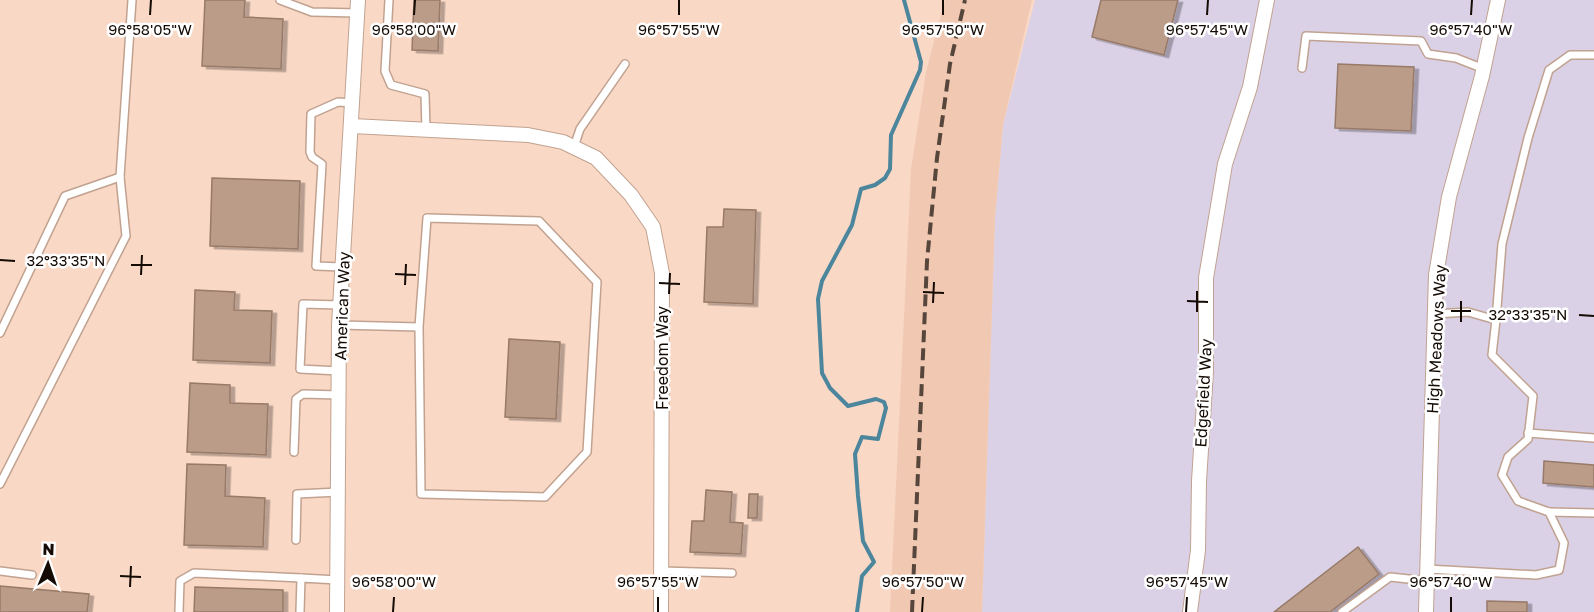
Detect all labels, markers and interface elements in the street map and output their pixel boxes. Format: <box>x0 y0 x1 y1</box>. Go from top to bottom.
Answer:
text: 96°58'05"W <box>108 20 192 38</box>
text: 96°58'00"W <box>372 20 456 38</box>
text: 96°57'55"W <box>638 20 720 38</box>
text: 96°57'50"W <box>902 20 984 38</box>
text: 96°57'45"W <box>1166 20 1248 38</box>
text: 96°57'40"W <box>1430 20 1512 38</box>
text: 32°33'35"N <box>27 251 105 269</box>
street label: American Way <box>330 251 354 361</box>
street label: High Meadows Way <box>1422 264 1450 414</box>
text: 32°33'35"N <box>1489 305 1567 323</box>
street label: Freedom Way <box>652 306 672 410</box>
street label: Edgefield Way <box>1190 338 1216 448</box>
north arrow <box>18 534 78 594</box>
text: N <box>42 539 55 559</box>
text: 96°58'00"W <box>352 572 436 590</box>
text: 96°57'55"W <box>617 572 699 590</box>
text: 96°57'50"W <box>882 572 964 590</box>
text: 96°57'45"W <box>1146 572 1228 590</box>
text: 96°57'40"W <box>1410 572 1492 590</box>

